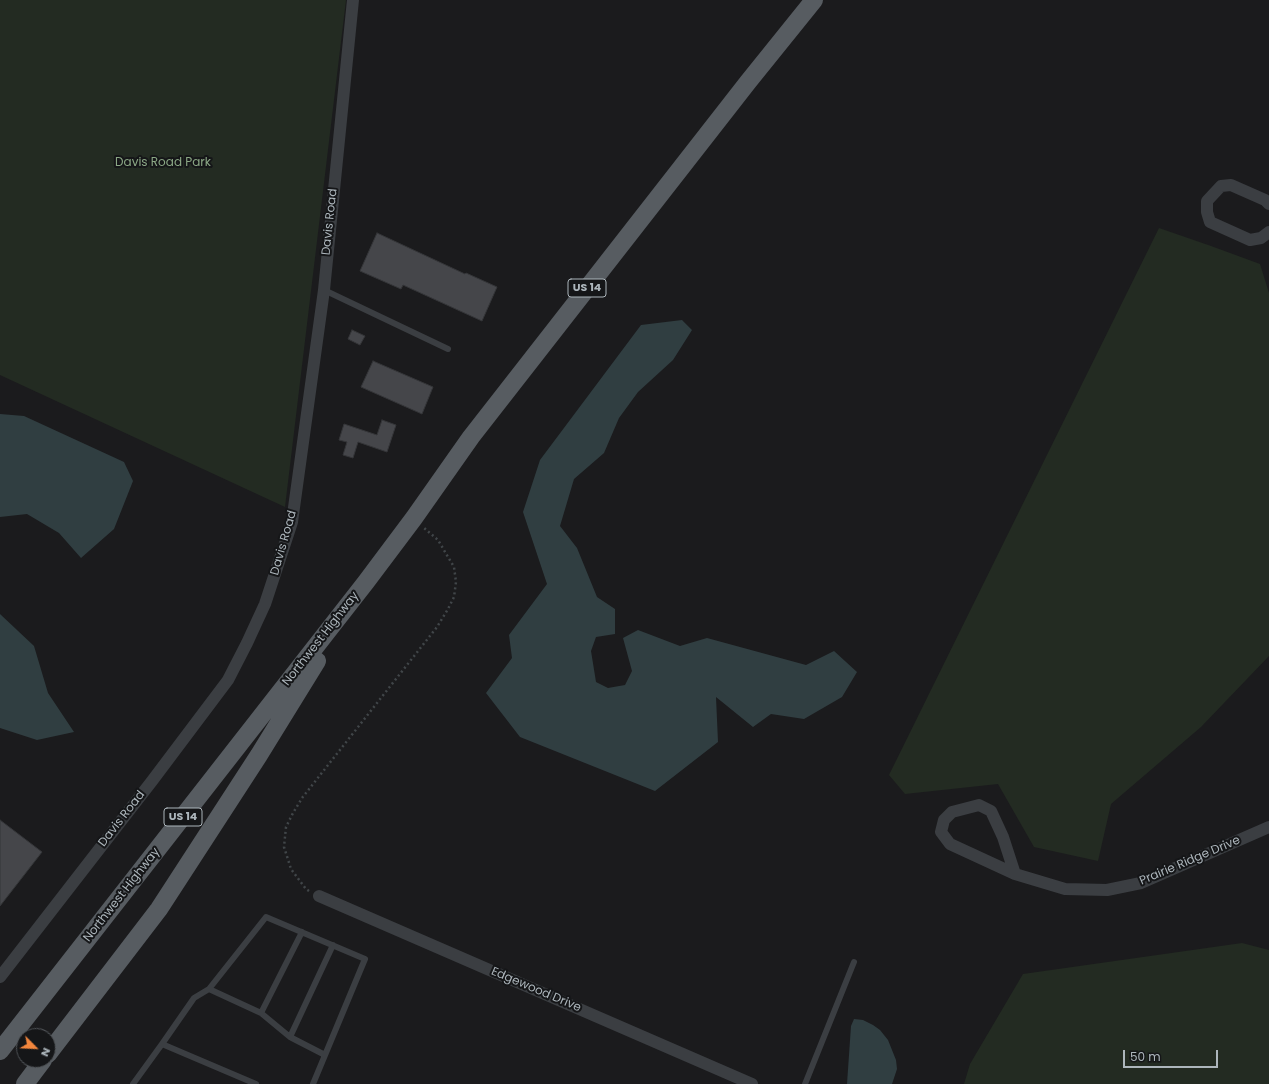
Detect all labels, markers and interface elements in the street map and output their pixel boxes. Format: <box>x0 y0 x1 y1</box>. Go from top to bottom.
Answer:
park label: Davis Road Park <box>115 156 211 170</box>
street label: Davis Road <box>319 188 341 256</box>
road number: US 14 <box>568 279 606 297</box>
street label: Davis Road <box>268 509 300 577</box>
street label: Northwest Highway <box>280 589 362 689</box>
street label: Davis Road <box>96 788 148 850</box>
road number: US 14 <box>164 808 202 826</box>
street label: Prairie Ridge Drive <box>1138 833 1242 889</box>
street label: Northwest Highway <box>81 845 163 945</box>
street label: Edgewood Drive <box>489 965 583 1015</box>
north arrow <box>16 1028 56 1068</box>
scale bar <box>1125 1042 1220 1068</box>
text: N <box>37 1045 55 1060</box>
text: 50 m <box>1130 1048 1161 1065</box>

